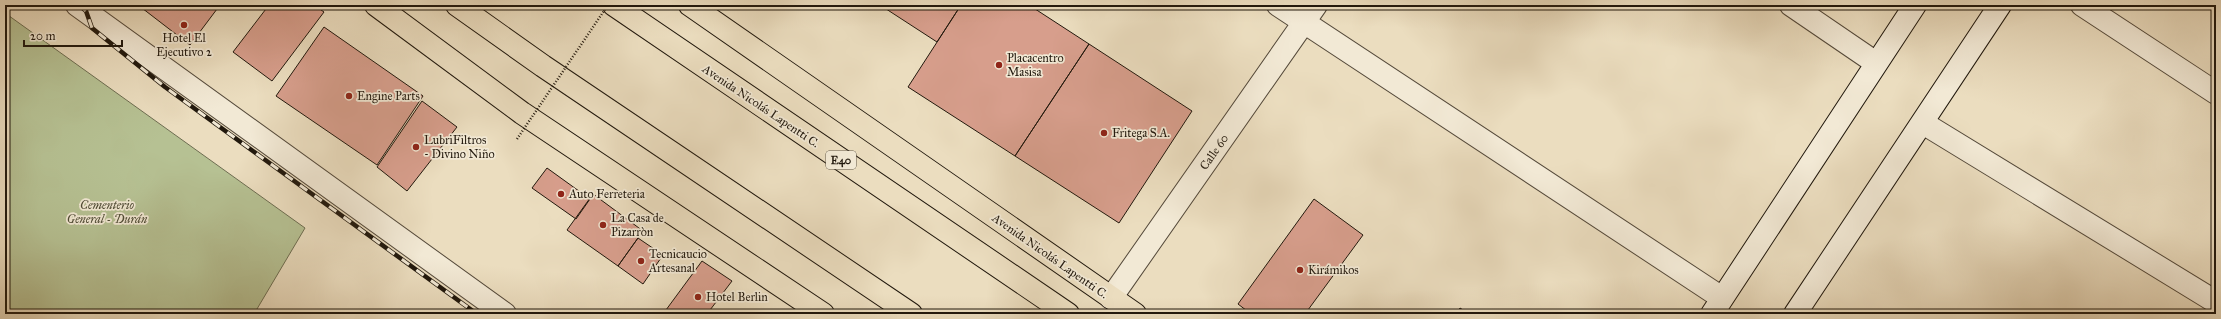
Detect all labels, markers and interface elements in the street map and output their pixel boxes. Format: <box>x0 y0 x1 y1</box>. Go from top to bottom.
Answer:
marker: Hotel El Ejecutivo 2 <box>179 20 189 30</box>
scale bar <box>24 22 122 48</box>
text: 20 m <box>30 29 56 43</box>
place label: Hotel El Ejecutivo 2 <box>156 31 212 59</box>
place label: Placacentro Masisa <box>1007 51 1064 79</box>
marker: Placacentro Masisa <box>994 60 1004 70</box>
street label: Avenida Nicolás Lapentti C. <box>699 61 822 150</box>
place label: Engine Parts <box>357 89 420 104</box>
marker: Engine Parts <box>344 91 354 101</box>
place label: Fritega S.A. <box>1112 126 1170 141</box>
marker: Fritega S.A. <box>1099 128 1109 138</box>
street label: Calle 60 <box>1197 131 1231 173</box>
place label: LubriFiltros - Divino Niño <box>424 133 495 161</box>
marker: LubriFiltros - Divino Niño <box>411 142 421 152</box>
road number: E40 <box>826 151 856 169</box>
place label: Auto Ferreteria <box>568 187 646 201</box>
marker: Auto Ferreteria <box>556 189 566 199</box>
park label: Cementerio General - Durán <box>67 198 148 226</box>
street label: Avenida Nicolás Lapentti C. <box>989 210 1110 301</box>
place label: La Casa de Pizarròn <box>611 211 664 239</box>
marker: La Casa de Pizarròn <box>598 220 608 230</box>
place label: Tecnicaucio Artesanal <box>648 247 707 275</box>
marker: Tecnicaucio Artesanal <box>636 256 646 266</box>
place label: Kirámikos <box>1308 263 1359 277</box>
marker: Kirámikos <box>1295 265 1305 275</box>
place label: Hotel Berlin <box>706 290 768 304</box>
marker: Hotel Berlin <box>693 292 703 302</box>

